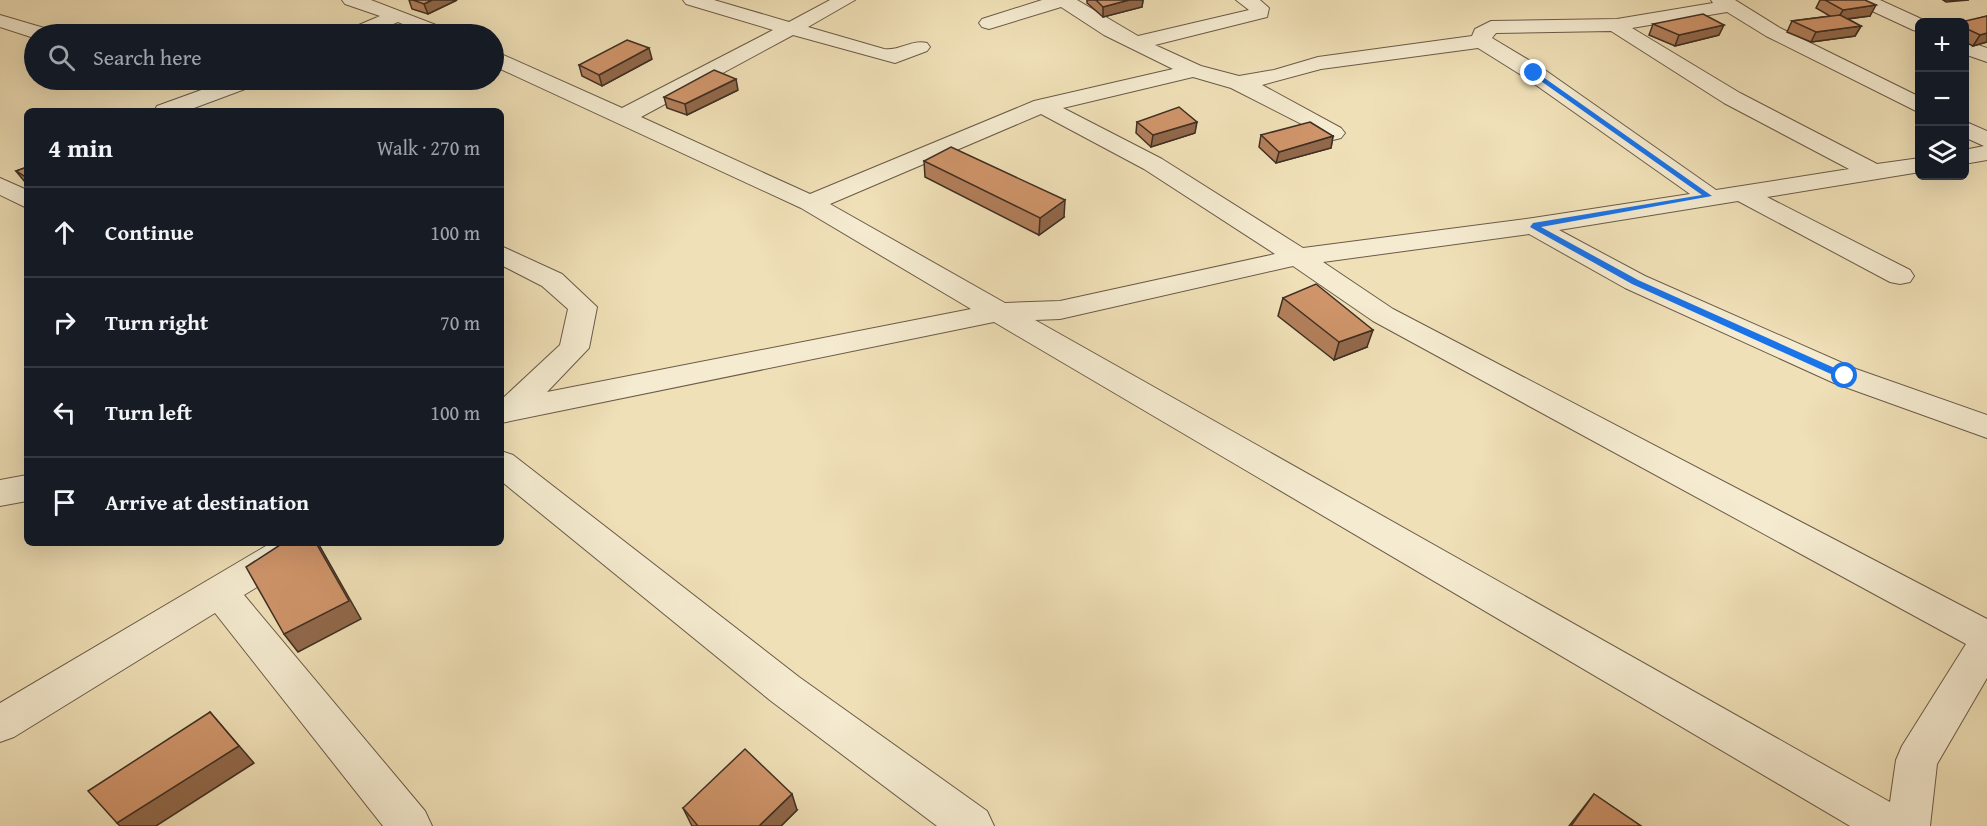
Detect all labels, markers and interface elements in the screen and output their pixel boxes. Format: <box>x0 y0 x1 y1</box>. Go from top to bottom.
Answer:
map controls <box>1915 18 1969 180</box>
button: + <box>1915 18 1969 72</box>
search box <box>24 24 504 90</box>
icon: search <box>45 41 78 74</box>
text: Search here <box>93 41 202 73</box>
route end <box>1520 59 1546 85</box>
button: − <box>1915 72 1969 126</box>
button: layers <box>1915 126 1969 180</box>
text: 4 min <box>48 128 113 167</box>
text: Walk · 270 m <box>377 133 480 162</box>
icon: ahead <box>48 216 81 249</box>
text: Continue <box>105 216 194 248</box>
text: 100 m <box>430 218 480 247</box>
icon: right <box>48 306 81 339</box>
text: Turn right <box>105 306 208 338</box>
text: 70 m <box>440 308 480 337</box>
route start <box>1831 362 1857 388</box>
icon: left <box>48 396 81 429</box>
text: Turn left <box>105 396 192 428</box>
text: 100 m <box>430 398 480 427</box>
icon: arrive <box>48 486 81 519</box>
text: Arrive at destination <box>105 486 309 518</box>

